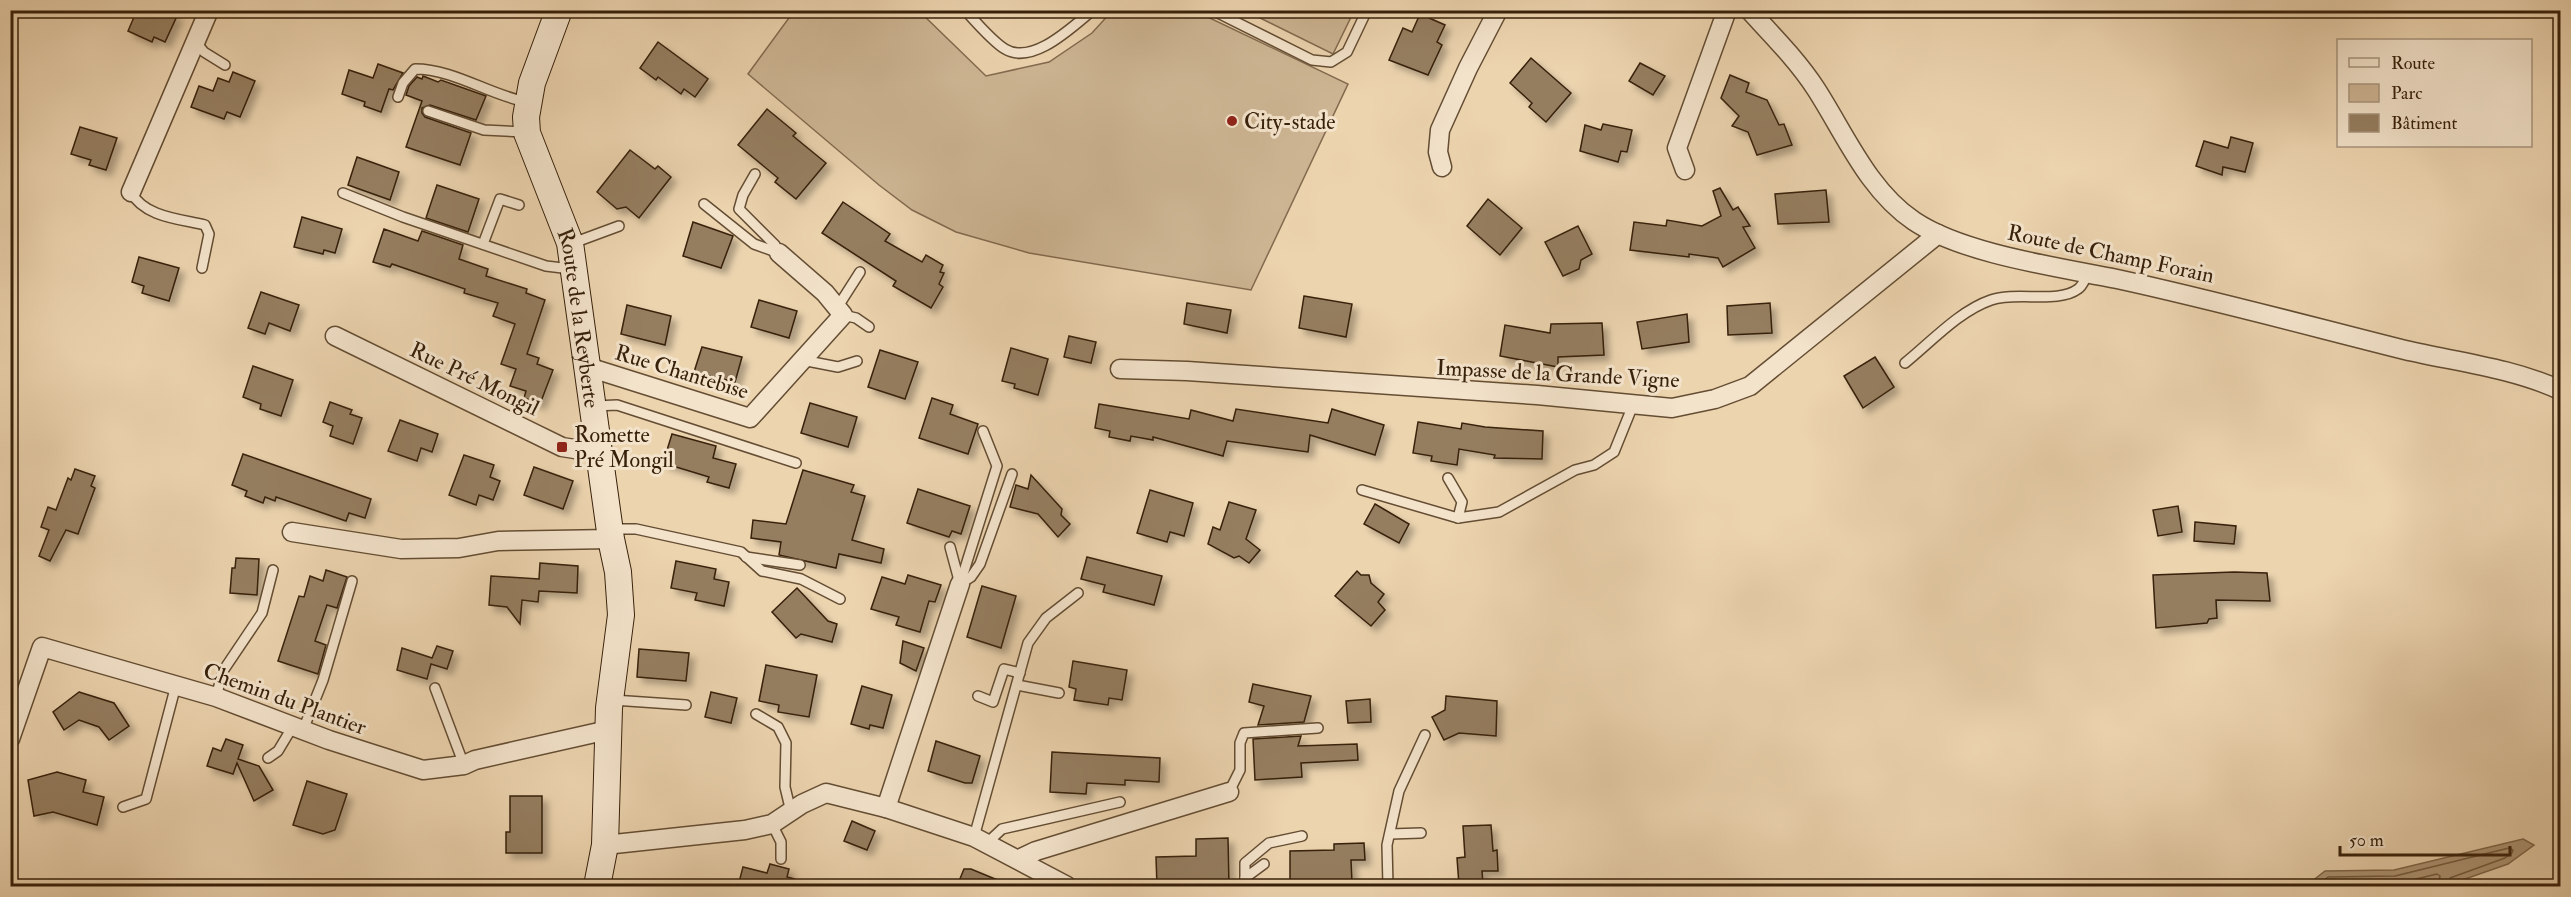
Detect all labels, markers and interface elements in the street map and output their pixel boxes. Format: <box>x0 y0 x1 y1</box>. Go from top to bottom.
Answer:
legend <box>2337 39 2532 147</box>
text: Route <box>2391 52 2435 75</box>
text: Parc <box>2391 82 2422 105</box>
place label: City-stade <box>1244 108 1336 136</box>
text: Bâtiment <box>2391 112 2457 135</box>
marker: City-stade <box>1225 114 1239 128</box>
street label: Route de Champ Forain <box>2005 218 2217 291</box>
street label: Route de la Reyberte <box>550 224 606 410</box>
street label: Rue Pré Mongil <box>405 336 544 422</box>
street label: Rue Chantebise <box>611 338 752 406</box>
street label: Impasse de la Grande Vigne <box>1436 354 1680 395</box>
place label: Romette Pré Mongil <box>574 421 674 474</box>
marker: Romette Pré Mongil <box>555 440 569 454</box>
street label: Chemin du Plantier <box>199 656 371 742</box>
scale bar <box>2340 819 2510 857</box>
text: 50 m <box>2349 829 2384 852</box>

